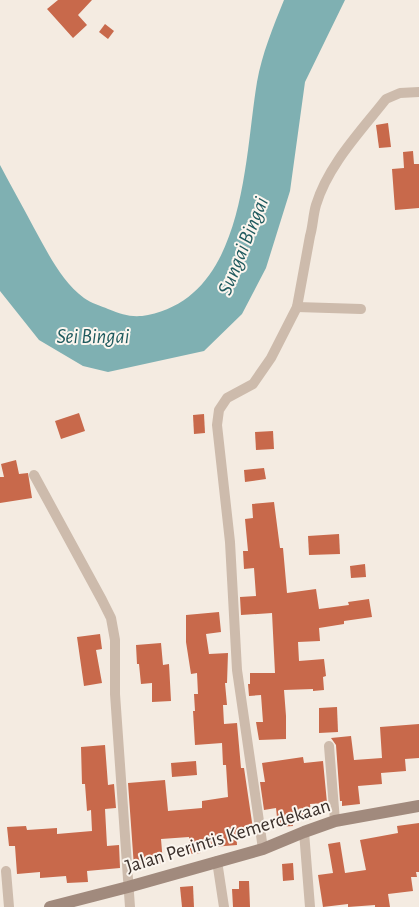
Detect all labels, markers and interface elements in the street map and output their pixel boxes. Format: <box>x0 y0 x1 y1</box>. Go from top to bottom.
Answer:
water label: Sungai Bingai <box>214 194 272 298</box>
water label: Sei Bingai <box>57 326 130 347</box>
street label: Jalan Perintis Kemerdekaan <box>123 795 333 877</box>

